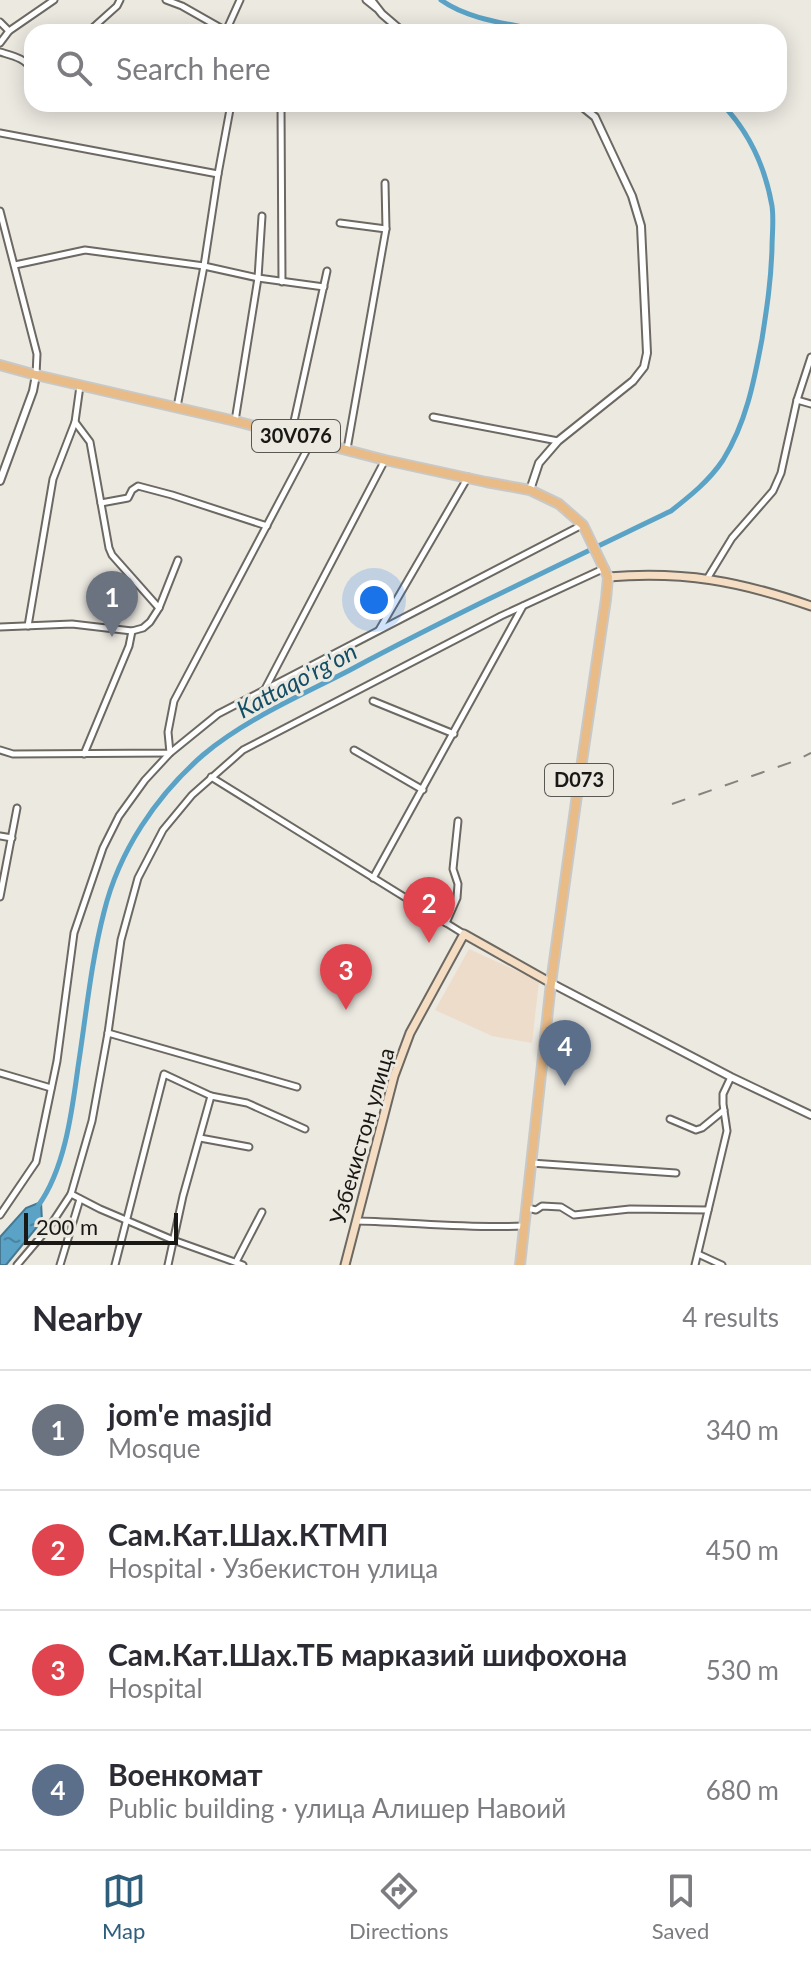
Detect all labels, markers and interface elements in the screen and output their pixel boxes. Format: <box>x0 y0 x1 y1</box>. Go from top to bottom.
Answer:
search box <box>24 24 787 112</box>
icon: search <box>52 46 96 90</box>
text: Search here <box>116 50 271 86</box>
road number: 30V076 <box>252 420 340 452</box>
pin: 1 <box>86 571 138 637</box>
your location <box>354 580 394 620</box>
water label: Kattaqo'rg'on <box>231 636 361 723</box>
road number: D073 <box>545 764 613 796</box>
pin: 2 <box>403 877 455 943</box>
pin: 3 <box>320 944 372 1010</box>
pin: 4 <box>539 1020 591 1086</box>
street label: Узбекистон улица <box>323 1045 400 1227</box>
scale bar <box>24 1209 178 1245</box>
text: 200 m <box>36 1213 98 1240</box>
text: Nearby <box>32 1297 143 1338</box>
text: 4 results <box>682 1301 779 1333</box>
text: jom'e masjid <box>108 1396 272 1432</box>
text: 1 <box>50 1414 66 1446</box>
text: 340 m <box>706 1414 779 1446</box>
text: Mosque <box>108 1432 201 1464</box>
text: Сам.Кат.Шах.КТМП <box>108 1516 388 1552</box>
text: 2 <box>50 1534 66 1566</box>
text: 450 m <box>706 1534 779 1566</box>
text: Hospital · Узбекистон улица <box>108 1552 438 1584</box>
text: Сам.Кат.Шах.ТБ марказий шифохона <box>108 1636 627 1672</box>
text: 3 <box>50 1654 66 1686</box>
text: 530 m <box>706 1654 779 1686</box>
text: Hospital <box>108 1672 203 1704</box>
text: Военкомат <box>108 1756 263 1792</box>
text: 4 <box>50 1774 66 1806</box>
text: 680 m <box>706 1774 779 1806</box>
text: Public building · улица Алишер Навоий <box>108 1792 566 1824</box>
tab: Map <box>102 1869 146 1944</box>
tab: Directions <box>349 1869 448 1944</box>
tab: Saved <box>652 1869 709 1944</box>

